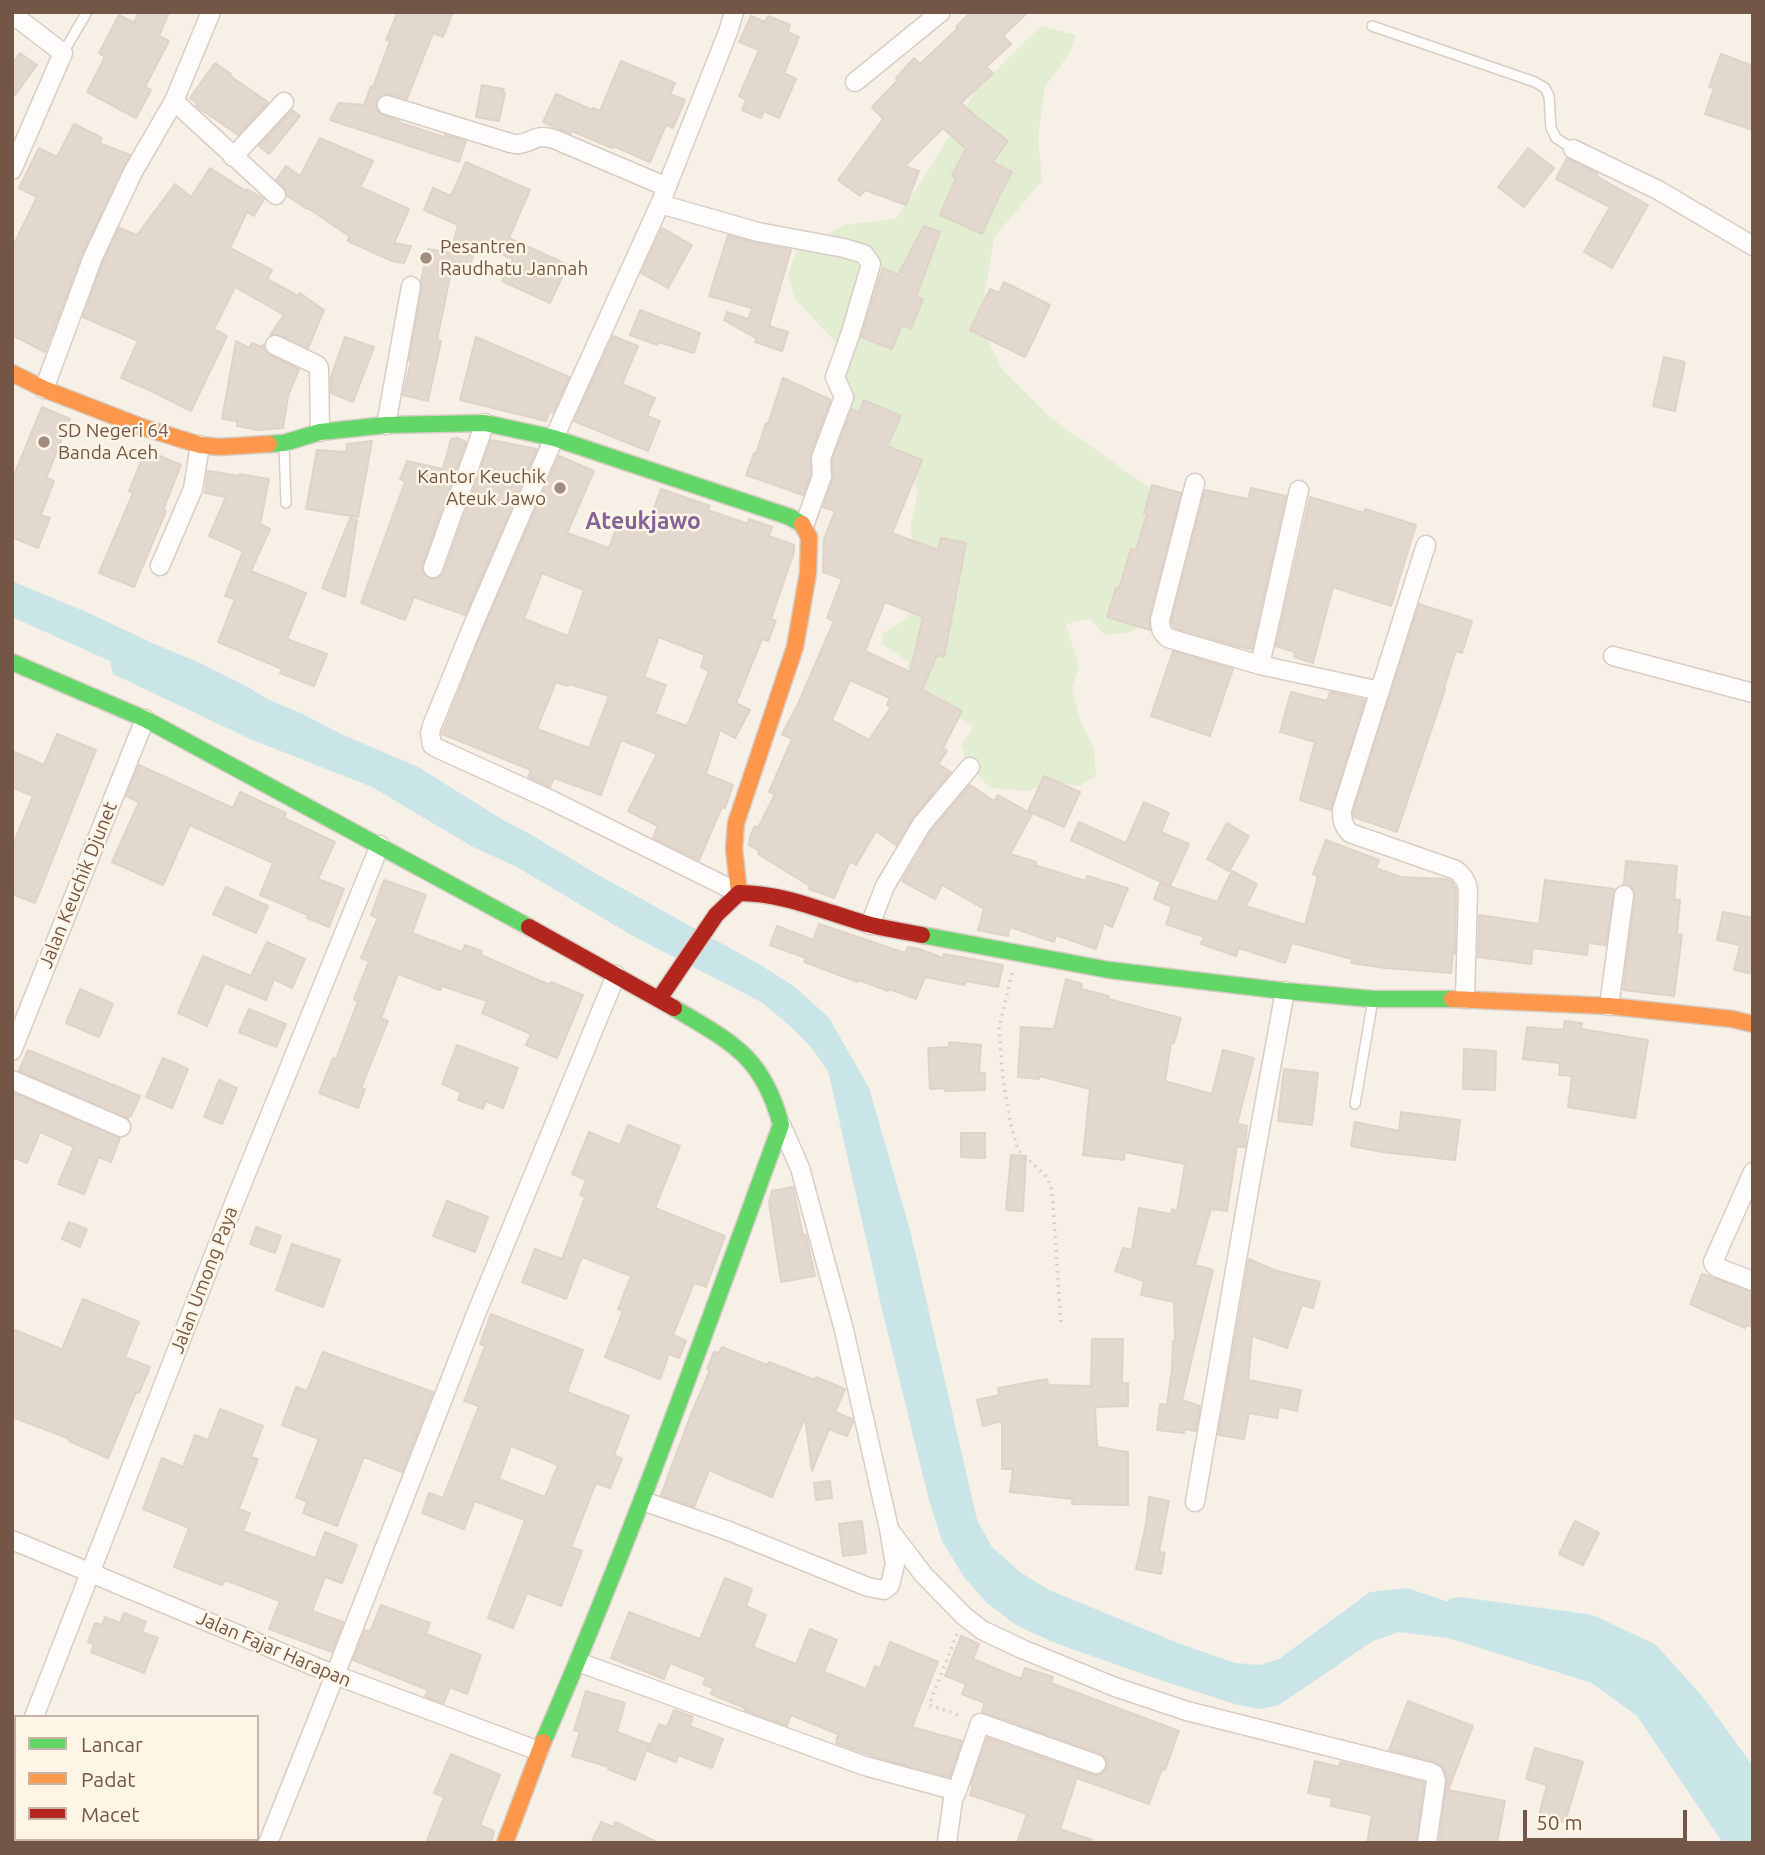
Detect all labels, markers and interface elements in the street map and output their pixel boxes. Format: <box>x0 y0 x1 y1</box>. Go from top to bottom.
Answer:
place label: Pesantren Raudhatu Jannah <box>440 236 588 280</box>
marker: Pesantren Raudhatu Jannah <box>418 250 434 266</box>
place label: SD Negeri 64 Banda Aceh <box>58 420 169 464</box>
marker: SD Negeri 64 Banda Aceh <box>36 434 52 450</box>
place label: Kantor Keuchik Ateuk Jawo <box>417 466 546 510</box>
marker: Kantor Keuchik Ateuk Jawo <box>552 480 568 496</box>
district label: Ateukjawo <box>585 507 701 535</box>
street label: Jalan Keuchik Djunet <box>34 798 122 972</box>
street label: Jalan Umong Paya <box>165 1203 243 1357</box>
street label: Jalan Fajar Harapan <box>193 1606 355 1692</box>
legend <box>14 1715 259 1841</box>
text: Lancar <box>81 1732 143 1756</box>
text: Padat <box>81 1767 136 1791</box>
scale bar <box>1527 1796 1692 1840</box>
text: Macet <box>81 1802 140 1826</box>
text: 50 m <box>1536 1810 1583 1834</box>

